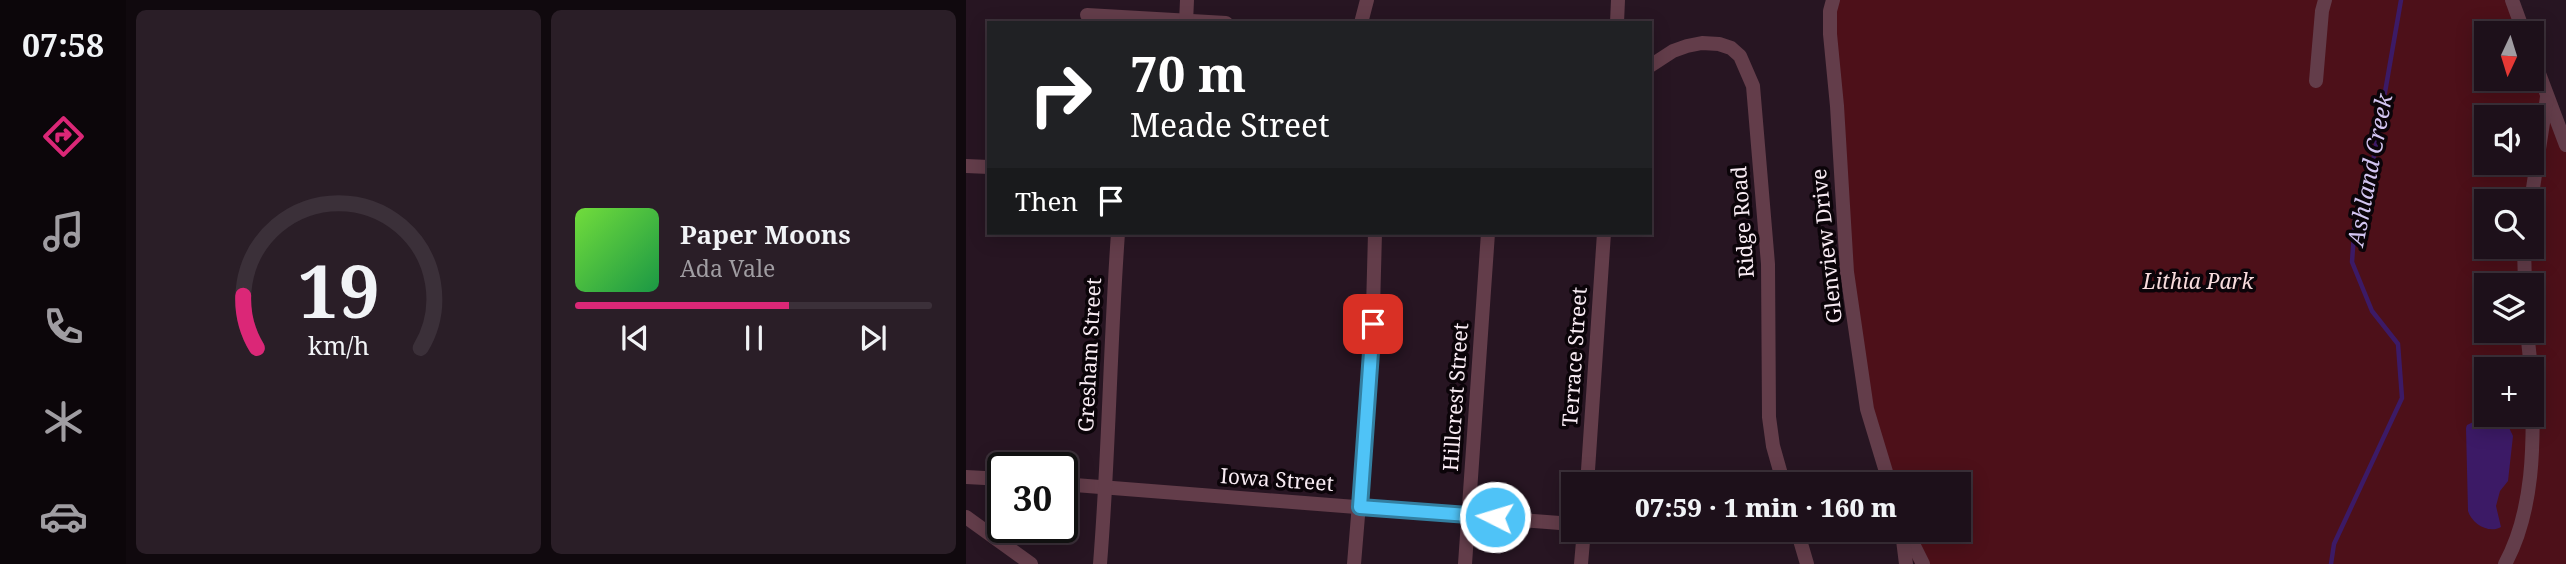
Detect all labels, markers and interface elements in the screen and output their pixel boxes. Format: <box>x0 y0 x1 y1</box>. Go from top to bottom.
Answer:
north arrow <box>2474 21 2544 91</box>
map controls <box>2474 21 2544 427</box>
text: 07:58 <box>22 23 104 66</box>
text: 70 m <box>1130 40 1246 106</box>
icon: right <box>1015 49 1106 140</box>
water label: Ashland Creek <box>2338 90 2400 251</box>
text: Meade Street <box>1130 103 1330 146</box>
button: sound <box>2474 105 2544 175</box>
icon: directions <box>39 112 88 161</box>
street label: Ridge Road <box>1724 165 1760 279</box>
street label: Glenview Drive <box>1804 167 1848 325</box>
icon: arrive <box>1092 182 1130 220</box>
text: Then <box>1015 183 1078 219</box>
button: search <box>2474 189 2544 259</box>
icon: music <box>39 207 88 256</box>
text: Paper Moons <box>680 216 851 252</box>
text: 19 <box>297 240 380 339</box>
text: Ada Vale <box>680 252 775 284</box>
park label: Lithia Park <box>2142 267 2254 295</box>
button: layers <box>2474 273 2544 343</box>
street label: Gresham Street <box>1071 277 1107 433</box>
street label: Terrace Street <box>1555 286 1593 428</box>
pin <box>1343 294 1403 354</box>
icon: phone <box>39 302 88 351</box>
icon: arrive <box>1354 305 1392 343</box>
icon: previous <box>616 319 654 357</box>
icon: pause <box>735 319 773 357</box>
icon: next <box>854 319 892 357</box>
street label: Hillcrest Street <box>1436 322 1474 472</box>
text: km/h <box>308 328 369 362</box>
button: + <box>2474 357 2544 427</box>
icon: climate <box>39 397 88 446</box>
speed limit sign: 30 <box>987 452 1078 543</box>
street label: Iowa Street <box>1219 461 1335 497</box>
position arrow <box>1458 480 1532 554</box>
text: 07:59 · 1 min · 160 m <box>1635 489 1897 525</box>
icon: car <box>39 492 88 541</box>

